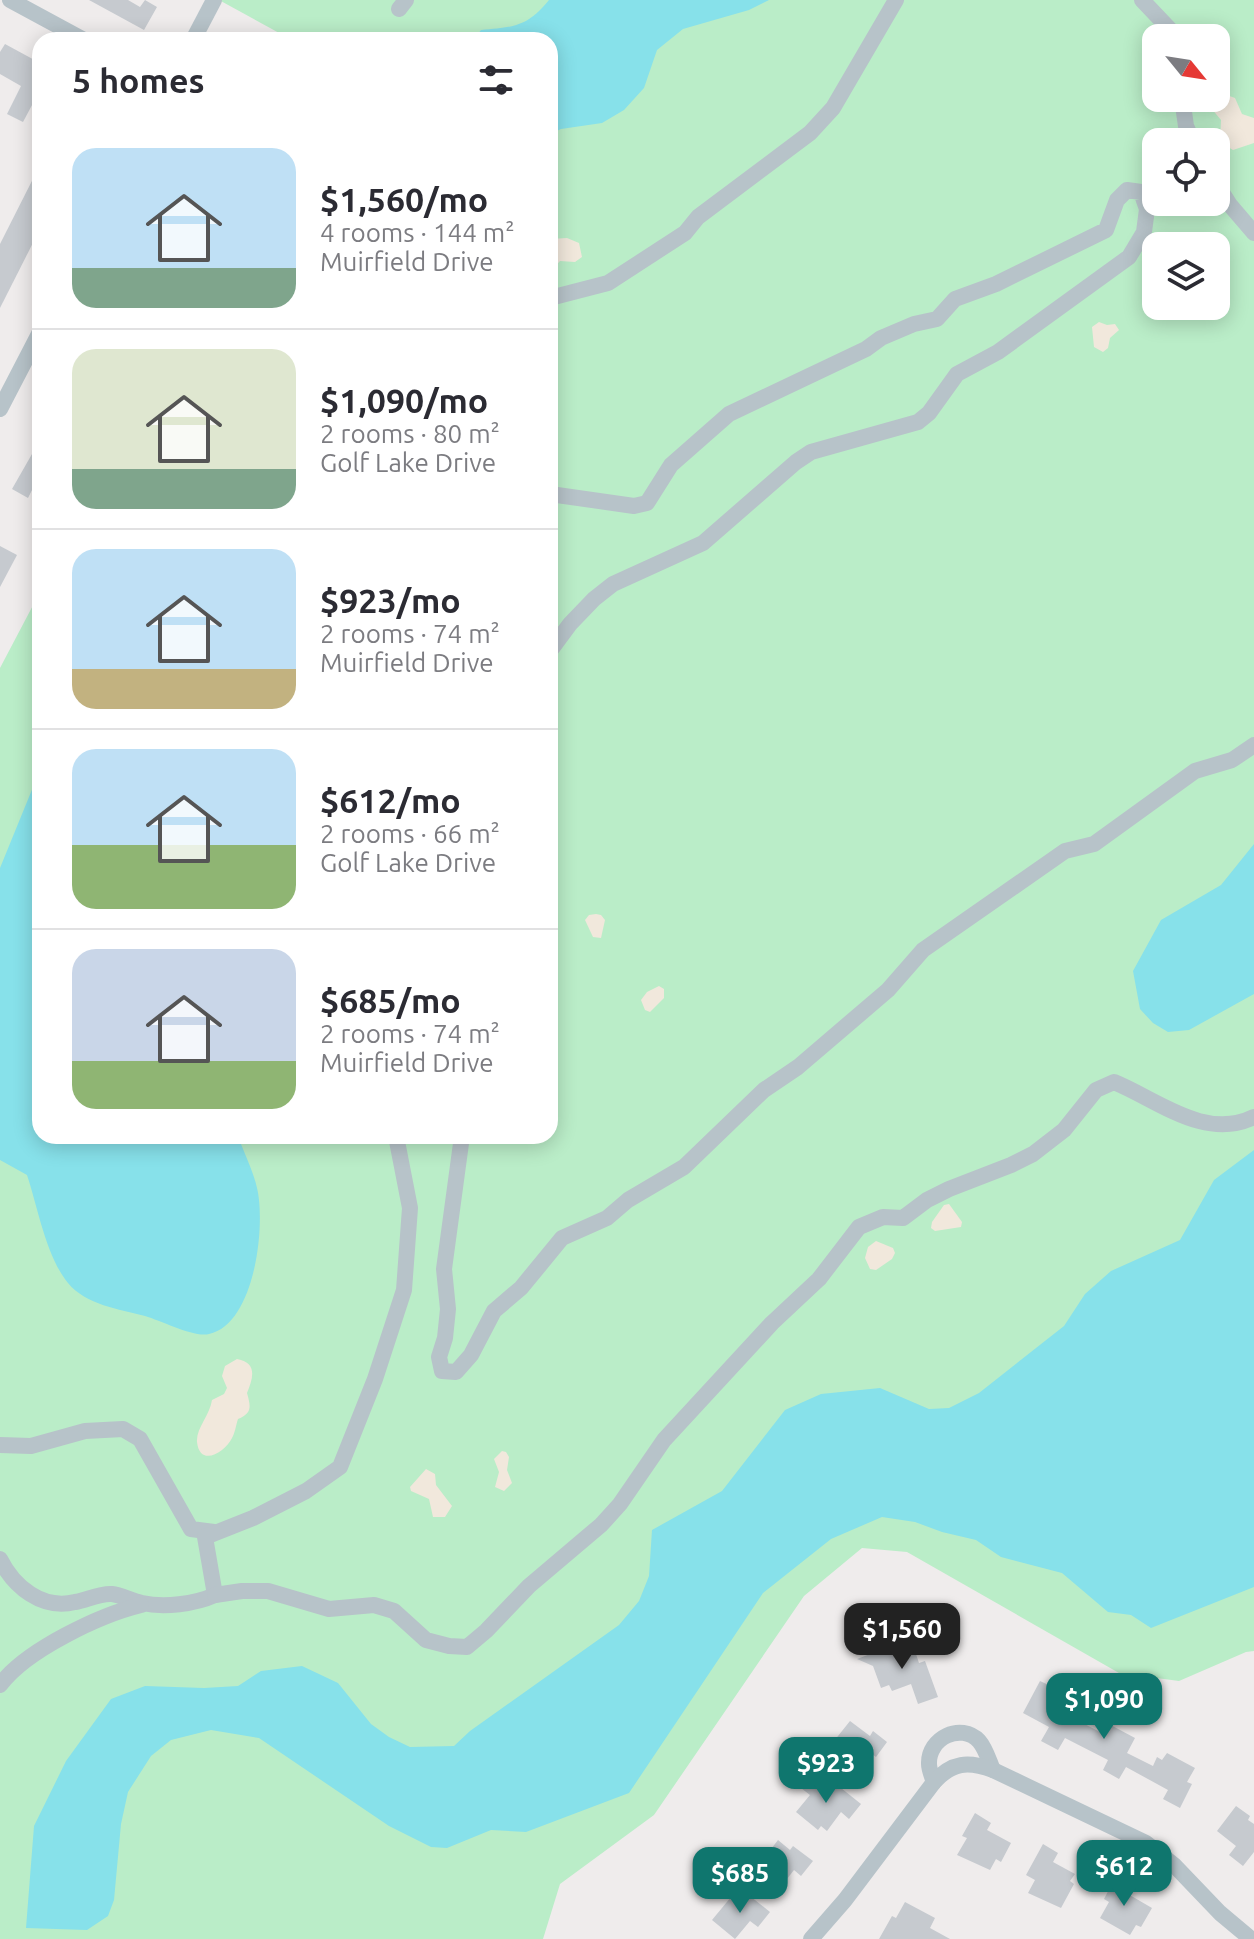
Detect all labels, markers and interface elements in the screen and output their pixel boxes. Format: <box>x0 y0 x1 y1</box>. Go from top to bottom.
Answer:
north arrow <box>1142 24 1230 112</box>
map controls <box>1142 24 1230 320</box>
icon: filters <box>474 58 518 102</box>
text: 5 homes <box>72 61 205 99</box>
button: locate <box>1142 128 1230 216</box>
icon: home <box>136 180 232 276</box>
text: $1,560/mo <box>320 180 488 218</box>
text: 4 rooms · 144 m² <box>320 218 515 247</box>
button: layers <box>1142 232 1230 320</box>
text: Muirfield Drive <box>320 247 494 276</box>
icon: home <box>136 381 232 477</box>
text: $1,090/mo <box>320 381 488 419</box>
text: 2 rooms · 80 m² <box>320 419 500 448</box>
text: Golf Lake Drive <box>320 448 496 477</box>
icon: home <box>136 581 232 677</box>
text: $923/mo <box>320 581 461 619</box>
text: 2 rooms · 74 m² <box>320 619 500 648</box>
text: Muirfield Drive <box>320 648 494 677</box>
icon: home <box>136 781 232 877</box>
text: $612/mo <box>320 781 461 819</box>
text: 2 rooms · 66 m² <box>320 819 500 848</box>
text: Golf Lake Drive <box>320 848 496 877</box>
icon: home <box>136 981 232 1077</box>
text: $685/mo <box>320 981 461 1019</box>
text: 2 rooms · 74 m² <box>320 1019 500 1048</box>
text: Muirfield Drive <box>320 1048 494 1077</box>
pin: $1,560 <box>837 1603 967 1671</box>
text: $1,560 <box>862 1614 942 1643</box>
pin: $1,090 <box>1039 1673 1169 1741</box>
text: $1,090 <box>1064 1684 1144 1713</box>
pin: $923 <box>779 1737 873 1805</box>
text: $923 <box>797 1748 855 1777</box>
pin: $612 <box>1077 1840 1171 1908</box>
pin: $685 <box>693 1847 787 1915</box>
text: $612 <box>1095 1851 1153 1880</box>
text: $685 <box>711 1858 769 1887</box>

